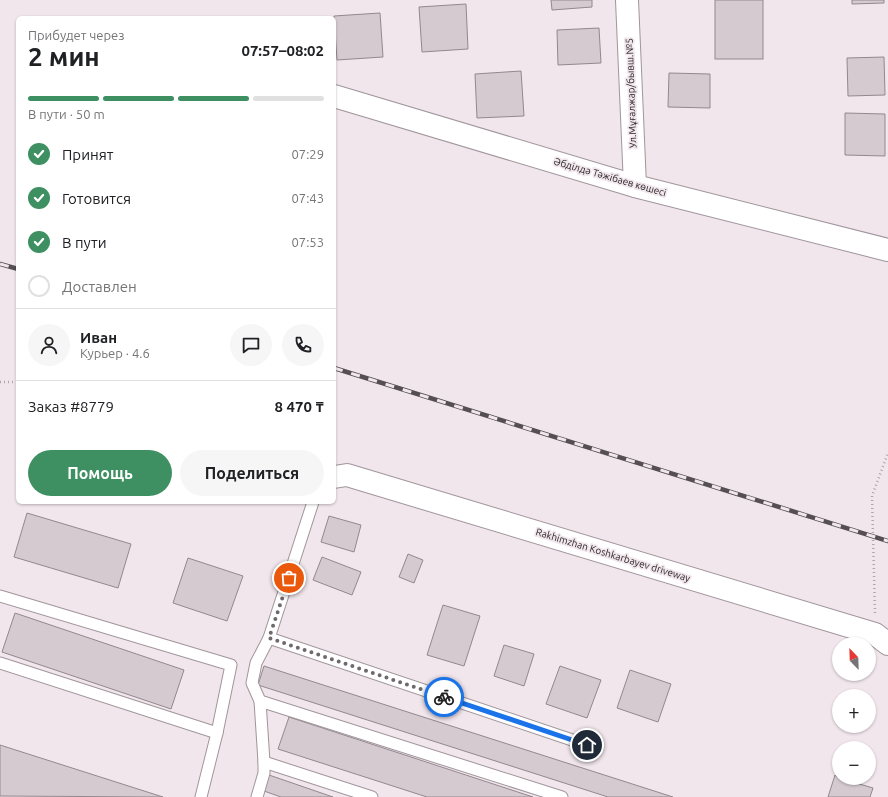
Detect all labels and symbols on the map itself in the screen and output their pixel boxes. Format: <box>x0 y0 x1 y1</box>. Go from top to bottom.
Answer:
street label: Ул.Мұғалжар/бывш.№5 <box>624 38 638 148</box>
street label: Әбділдә Тәжібаев көшесі <box>552 156 668 198</box>
street label: Rakhimzhan Koshkarbayev driveway <box>534 526 692 584</box>
pin <box>272 561 306 595</box>
north arrow <box>832 637 876 681</box>
courier <box>424 677 464 717</box>
pin <box>570 728 604 762</box>

